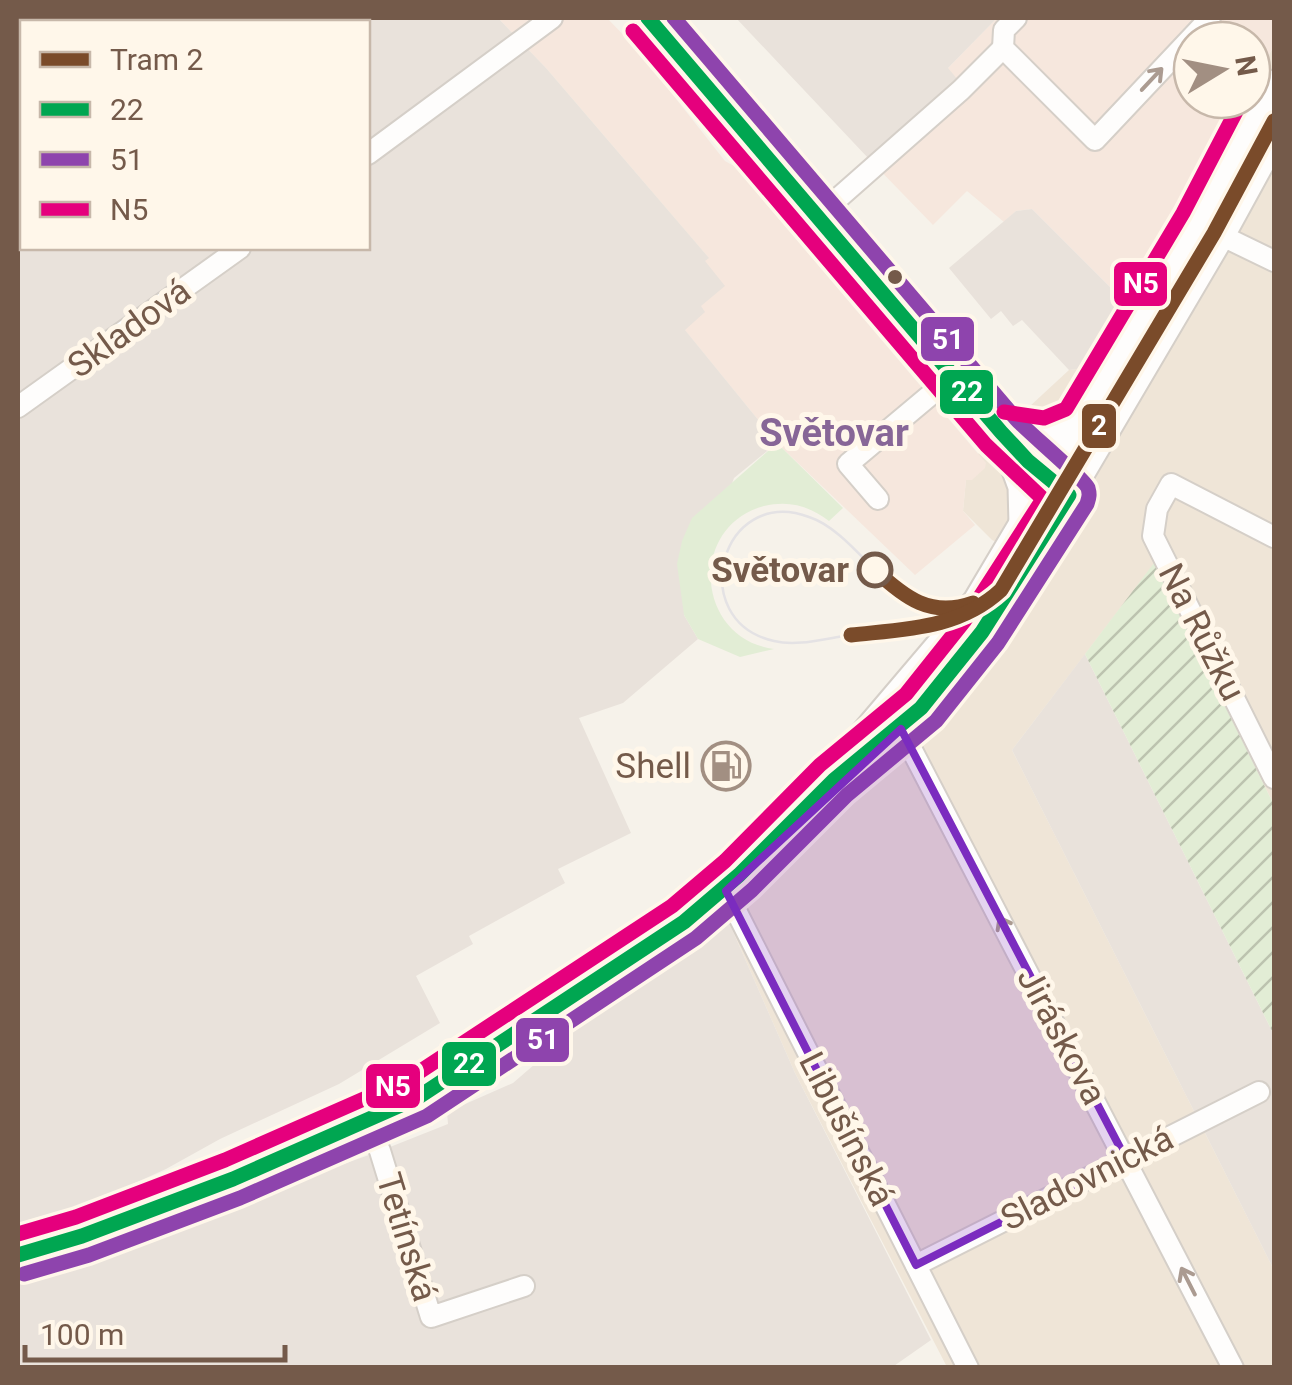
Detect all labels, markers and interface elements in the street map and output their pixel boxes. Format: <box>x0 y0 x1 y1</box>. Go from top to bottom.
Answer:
legend <box>20 20 370 250</box>
north arrow <box>1172 20 1272 120</box>
text: Tram 2 <box>110 42 203 77</box>
text: N <box>1228 53 1264 78</box>
one-way arrow <box>1140 67 1164 91</box>
text: 22 <box>110 92 144 127</box>
text: 51 <box>110 142 144 177</box>
text: N5 <box>110 192 148 227</box>
line badge: N5 <box>1112 260 1169 308</box>
unlabelled marker <box>885 267 905 287</box>
text: N5 <box>1123 267 1159 300</box>
street label: Skladová <box>60 270 198 387</box>
line badge: 51 <box>919 315 976 363</box>
text: 51 <box>932 323 964 356</box>
line badge: 22 <box>938 368 995 416</box>
text: 22 <box>951 375 983 408</box>
line badge: 2 <box>1080 402 1118 450</box>
text: 2 <box>1091 409 1107 442</box>
district label: Světovar <box>759 411 909 455</box>
place label: Světovar <box>711 550 849 591</box>
marker: Světovar <box>858 553 892 587</box>
street label: Na Růžku <box>1150 557 1253 707</box>
fuel station icon: Shell <box>700 740 752 792</box>
place label: Shell <box>615 746 691 787</box>
one-way arrow <box>996 916 1016 946</box>
street label: Jiráskova <box>1008 961 1115 1112</box>
line badge: 51 <box>514 1016 571 1064</box>
text: 51 <box>527 1023 559 1056</box>
line badge: 22 <box>440 1040 498 1088</box>
street label: Libušínská <box>790 1045 903 1213</box>
text: 22 <box>453 1047 485 1080</box>
line badge: N5 <box>364 1062 422 1110</box>
text: N5 <box>375 1070 411 1103</box>
street label: Sladovnická <box>994 1118 1180 1239</box>
street label: Tetínská <box>368 1168 445 1306</box>
one-way arrow <box>1178 1266 1197 1296</box>
scale bar <box>25 1300 285 1362</box>
text: 100 m <box>40 1317 124 1352</box>

